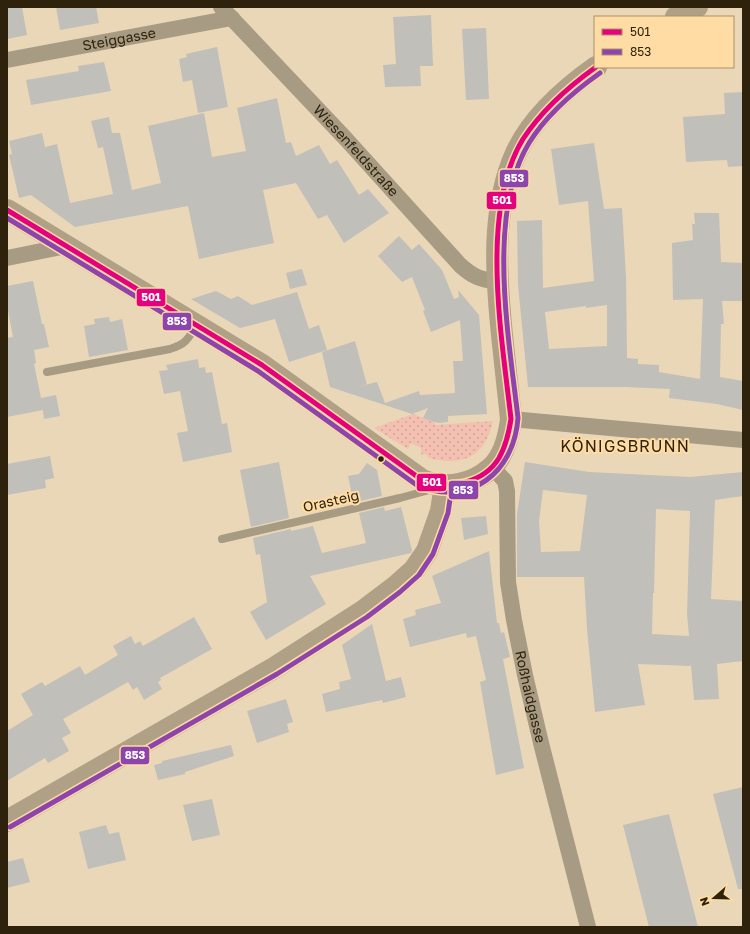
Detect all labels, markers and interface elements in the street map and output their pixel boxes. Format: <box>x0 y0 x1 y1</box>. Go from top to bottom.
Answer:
legend <box>594 16 734 68</box>
street label: Steiggasse <box>81 23 157 54</box>
text: 501 <box>630 24 650 39</box>
text: 853 <box>630 44 651 59</box>
street label: Wiesenfeldstraße <box>310 101 402 199</box>
line badge: 853 <box>499 169 529 188</box>
text: 853 <box>504 171 525 184</box>
line badge: 501 <box>486 191 517 210</box>
text: 501 <box>492 193 512 206</box>
line badge: 501 <box>136 288 166 307</box>
text: 501 <box>141 290 161 303</box>
line badge: 853 <box>162 312 192 331</box>
text: 853 <box>167 314 188 327</box>
district label: KÖNIGSBRUNN <box>560 436 690 456</box>
unlabelled marker <box>376 454 386 464</box>
line badge: 501 <box>416 473 447 492</box>
text: 501 <box>422 475 442 488</box>
line badge: 853 <box>448 480 479 500</box>
text: 853 <box>453 483 474 496</box>
street label: Orasteig <box>301 486 361 515</box>
street label: Roßhaidgasse <box>512 649 550 744</box>
line badge: 853 <box>120 746 150 765</box>
text: 853 <box>125 748 146 761</box>
north arrow <box>694 878 734 918</box>
text: N <box>697 895 712 908</box>

